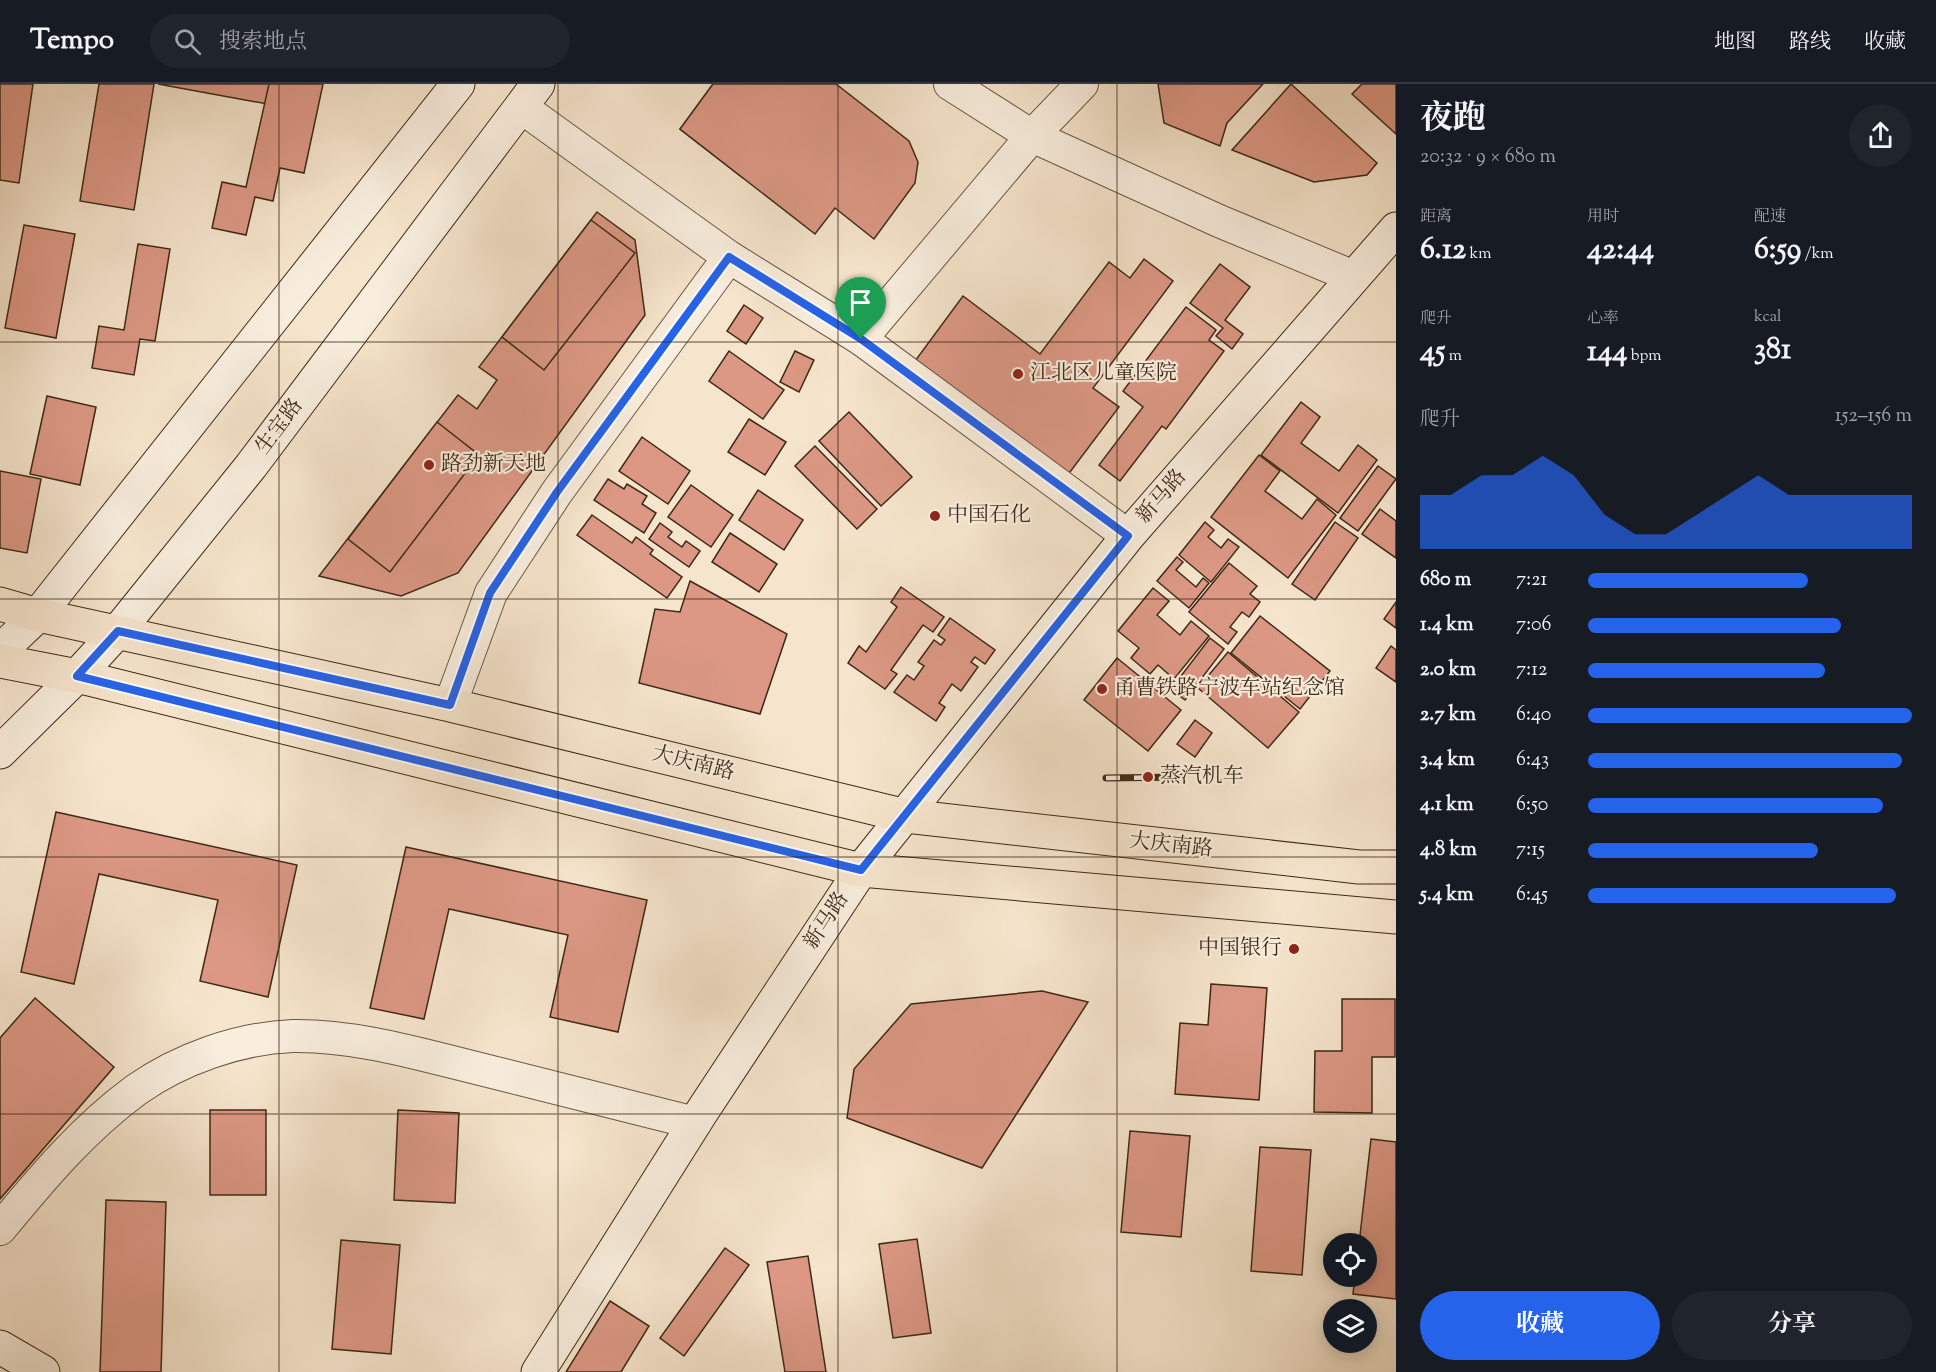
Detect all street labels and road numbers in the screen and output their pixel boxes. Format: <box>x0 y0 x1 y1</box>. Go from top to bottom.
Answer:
street label: 生宝路 <box>249 393 311 461</box>
street label: 新马路 <box>1130 463 1194 531</box>
street label: 大庆南路 <box>649 739 737 789</box>
street label: 大庆南路 <box>1128 827 1214 865</box>
street label: 新马路 <box>797 886 857 956</box>

